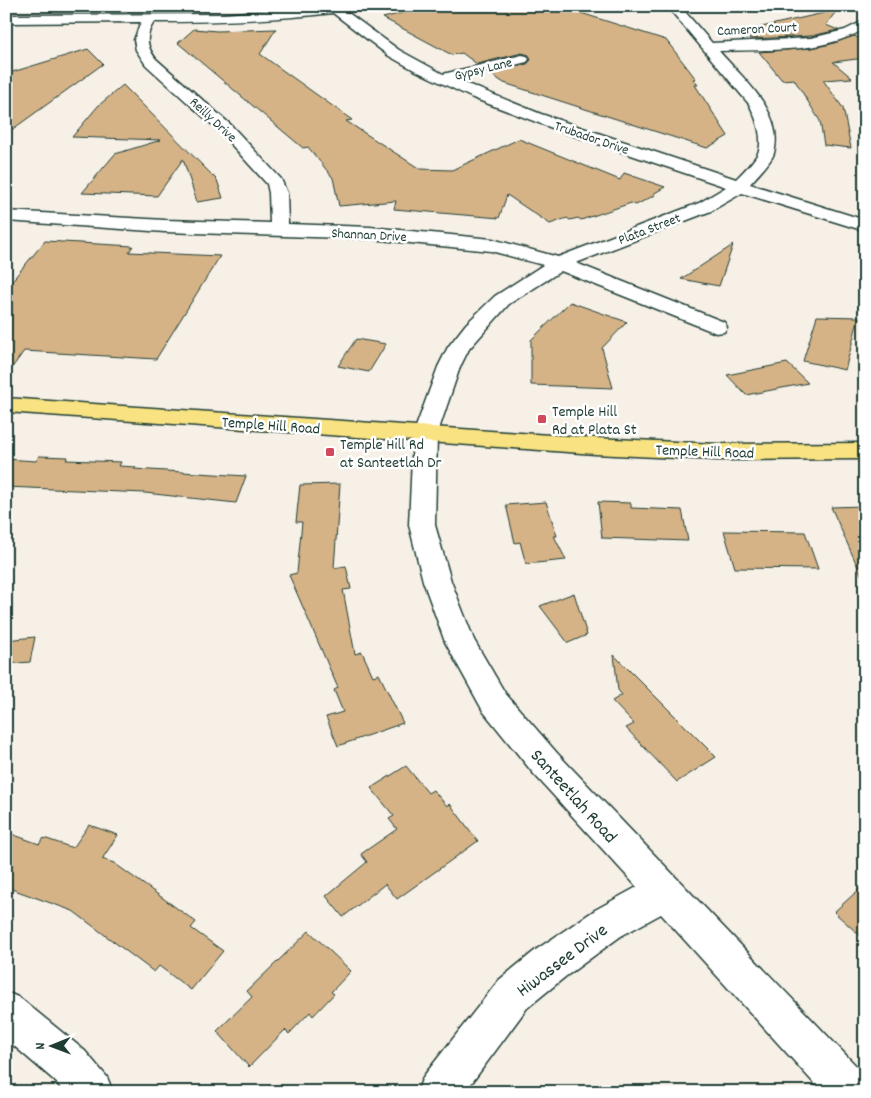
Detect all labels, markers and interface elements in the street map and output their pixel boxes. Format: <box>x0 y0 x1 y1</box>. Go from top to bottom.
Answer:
street label: Cameron Court <box>717 18 798 42</box>
street label: Gypsy Lane <box>452 53 514 87</box>
street label: Reilly Drive <box>185 93 241 148</box>
street label: Trubador Drive <box>551 117 631 161</box>
street label: Plata Street <box>616 209 684 251</box>
street label: Shannan Drive <box>331 224 407 248</box>
place label: Temple Hill Rd at Plata St <box>552 401 637 442</box>
street label: Temple Hill Road <box>221 412 321 441</box>
marker: Temple Hill Rd at Plata St <box>536 413 548 425</box>
place label: Temple Hill Rd at Santeetlah Dr <box>340 434 441 475</box>
street label: Temple Hill Road <box>655 439 755 466</box>
marker: Temple Hill Rd at Santeetlah Dr <box>324 446 336 458</box>
street label: Santeetlah Road <box>523 744 622 851</box>
street label: Hiwassee Drive <box>512 919 614 1005</box>
north arrow <box>28 1020 78 1070</box>
text: N <box>31 1042 51 1050</box>

